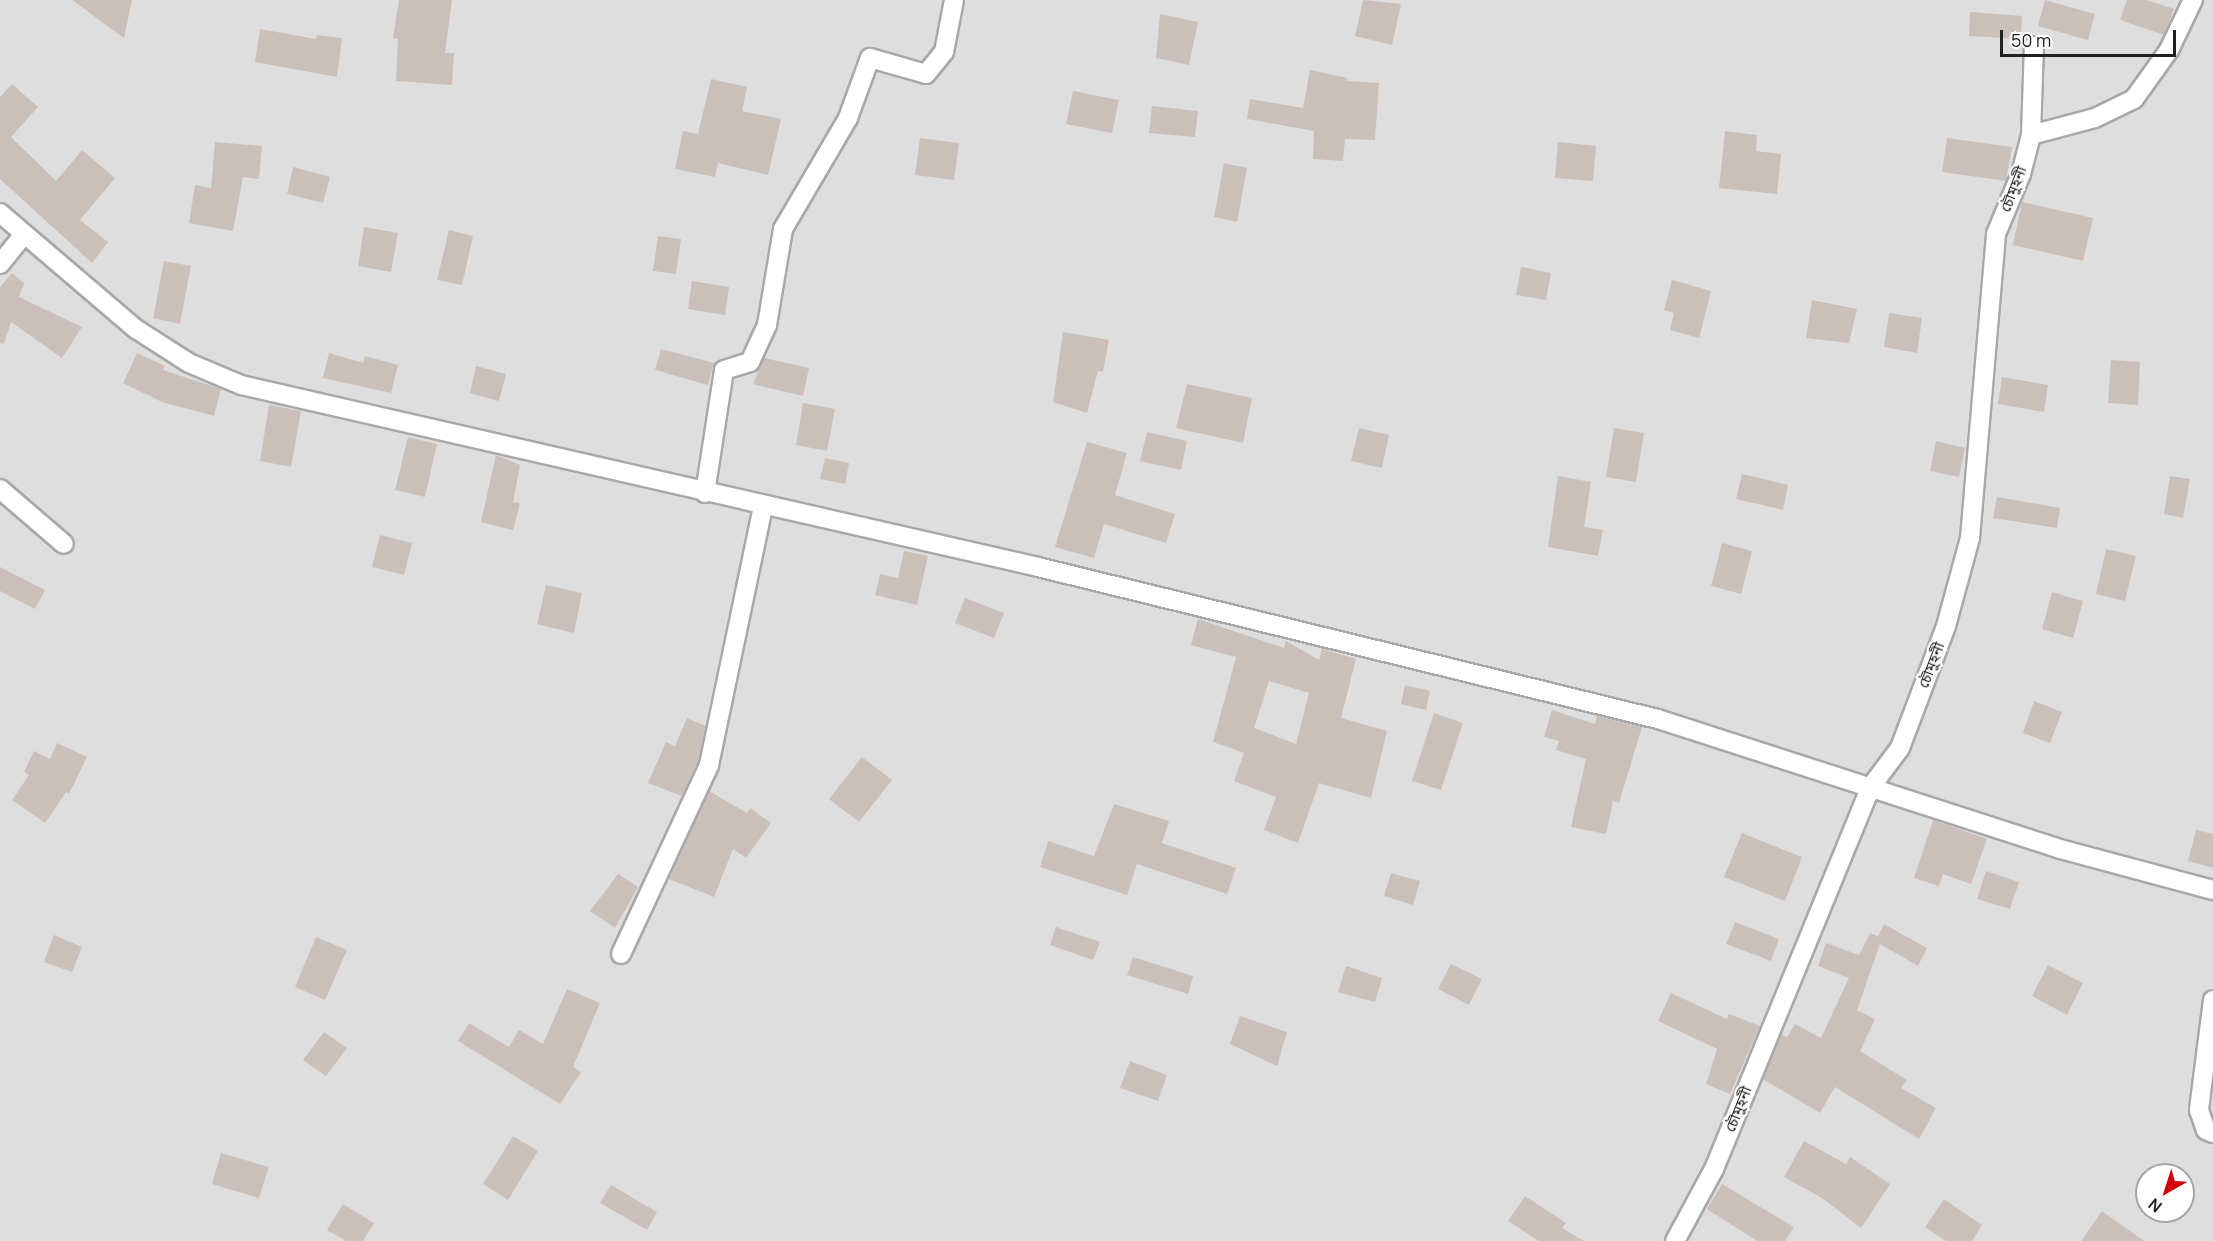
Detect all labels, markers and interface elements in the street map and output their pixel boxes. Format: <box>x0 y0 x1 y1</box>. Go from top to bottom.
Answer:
scale bar <box>2003 18 2178 56</box>
text: 50 m <box>2011 28 2051 52</box>
street label: চৌমুহনী <box>1996 164 2030 214</box>
street label: চৌমুহনী <box>1914 640 1948 690</box>
street label: চৌমুহনী <box>1721 1084 1755 1134</box>
north arrow <box>2135 1163 2195 1223</box>
text: N <box>2144 1193 2166 1218</box>

